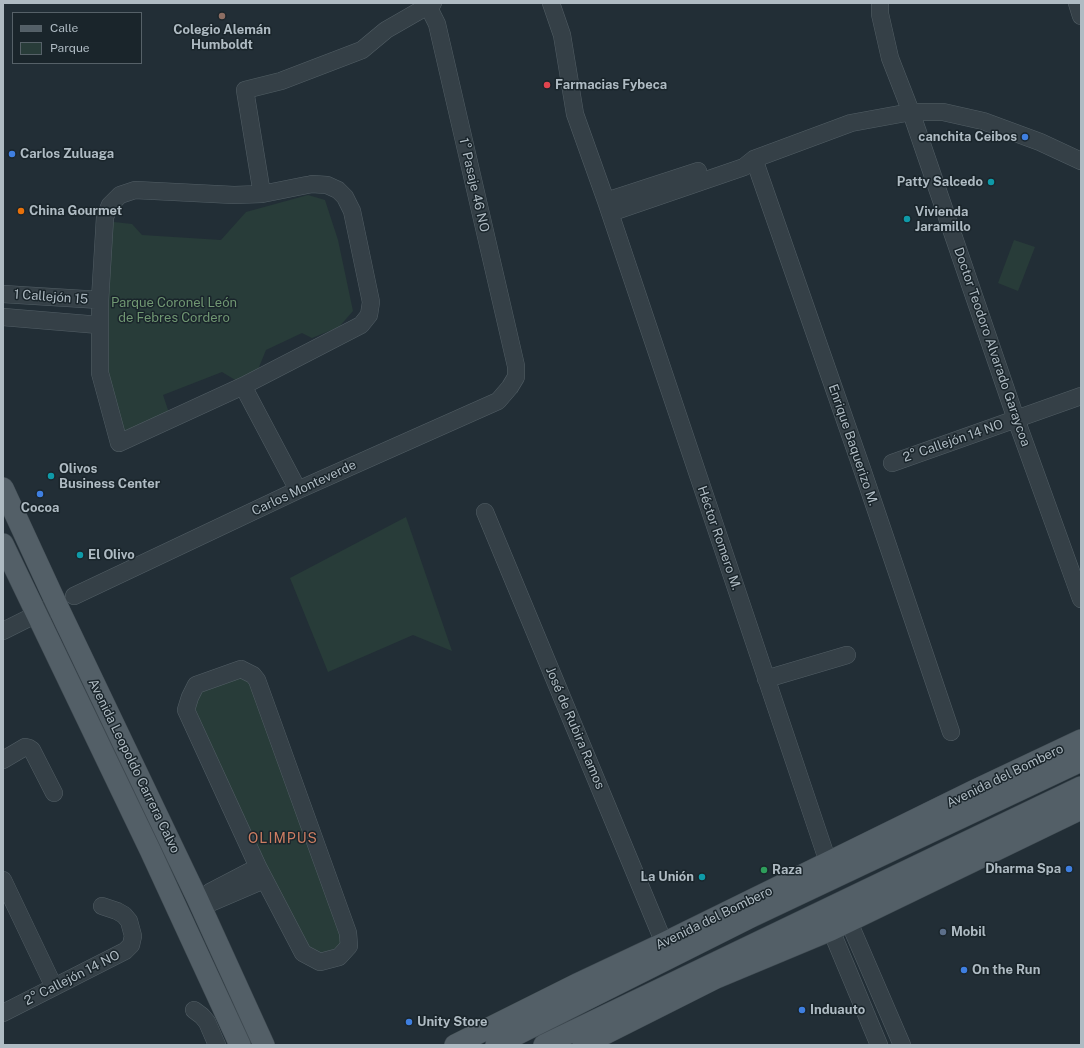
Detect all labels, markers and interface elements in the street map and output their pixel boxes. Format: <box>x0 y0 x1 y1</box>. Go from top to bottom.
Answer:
marker: Colegio Alemán Humboldt <box>217 11 227 21</box>
legend <box>12 12 142 64</box>
text: Calle <box>50 21 78 35</box>
place label: Colegio Alemán Humboldt <box>173 22 271 53</box>
text: Parque <box>50 41 90 55</box>
place label: Farmacias Fybeca <box>555 77 667 93</box>
marker: Farmacias Fybeca <box>542 80 552 90</box>
place label: canchita Ceibos <box>918 129 1017 145</box>
marker: canchita Ceibos <box>1020 132 1030 142</box>
street label: 1° Pasaje 46 NO <box>456 136 492 234</box>
place label: Carlos Zuluaga <box>20 146 114 162</box>
marker: Carlos Zuluaga <box>7 149 17 159</box>
place label: Patty Salcedo <box>897 174 983 190</box>
marker: Patty Salcedo <box>986 177 996 187</box>
place label: China Gourmet <box>29 203 122 219</box>
place label: Vivienda Jaramillo <box>915 204 971 235</box>
marker: China Gourmet <box>16 206 26 216</box>
marker: Vivienda Jaramillo <box>902 214 912 224</box>
street label: Doctor Teodoro Alvarado Garaycoa <box>951 245 1033 449</box>
street label: 1 Callejón 15 <box>13 287 89 307</box>
park label: Parque Coronel León de Febres Cordero <box>111 295 237 326</box>
street label: Enrique Baquerizo M. <box>825 382 881 508</box>
street label: 2° Callejón 14 NO <box>901 417 1005 465</box>
street label: Carlos Monteverde <box>249 457 359 519</box>
place label: Olivos Business Center <box>59 461 160 492</box>
marker: Olivos Business Center <box>46 471 56 481</box>
street label: Héctor Romero M. <box>694 484 744 592</box>
marker: Cocoa <box>35 489 45 499</box>
place label: Cocoa <box>21 500 59 516</box>
place label: El Olivo <box>88 547 135 563</box>
marker: El Olivo <box>75 550 85 560</box>
street label: José de Rubira Ramos <box>542 665 608 791</box>
street label: Avenida Leopoldo Carrera Calvo <box>85 676 183 856</box>
street label: Avenida del Bombero <box>944 741 1066 811</box>
district label: OLIMPUS <box>248 831 318 847</box>
place label: Dharma Spa <box>985 861 1061 877</box>
place label: Raza <box>772 862 802 878</box>
marker: Dharma Spa <box>1064 864 1074 874</box>
marker: Raza <box>759 865 769 875</box>
place label: La Unión <box>641 869 694 885</box>
marker: La Unión <box>697 872 707 882</box>
street label: Avenida del Bombero <box>653 883 775 953</box>
place label: Mobil <box>951 924 986 940</box>
marker: Mobil <box>938 927 948 937</box>
street label: 2° Callejón 14 NO <box>22 947 122 1009</box>
place label: On the Run <box>972 962 1040 978</box>
marker: On the Run <box>959 965 969 975</box>
place label: Induauto <box>810 1002 865 1018</box>
marker: Induauto <box>797 1005 807 1015</box>
place label: Unity Store <box>417 1014 488 1030</box>
marker: Unity Store <box>404 1017 414 1027</box>

